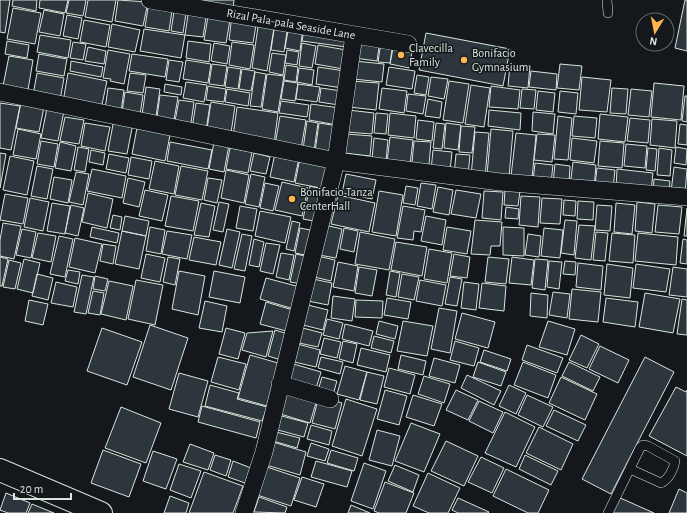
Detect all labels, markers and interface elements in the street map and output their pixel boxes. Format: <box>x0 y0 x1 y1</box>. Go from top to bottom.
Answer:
street label: Rizal Pala-pala Seaside Lane <box>226 7 356 41</box>
north arrow <box>635 12 675 52</box>
text: N <box>649 35 658 47</box>
place label: Clavecilla Family <box>409 42 453 69</box>
place label: Bonifacio Gymnasium <box>472 47 528 74</box>
marker: Clavecilla Family <box>396 50 406 60</box>
marker: Bonifacio Gymnasium <box>459 55 469 65</box>
place label: Bonifacio Tanza CenterHall <box>300 186 373 212</box>
marker: Bonifacio Tanza CenterHall <box>287 194 297 204</box>
scale bar <box>14 475 71 501</box>
text: 20 m <box>20 483 43 495</box>

